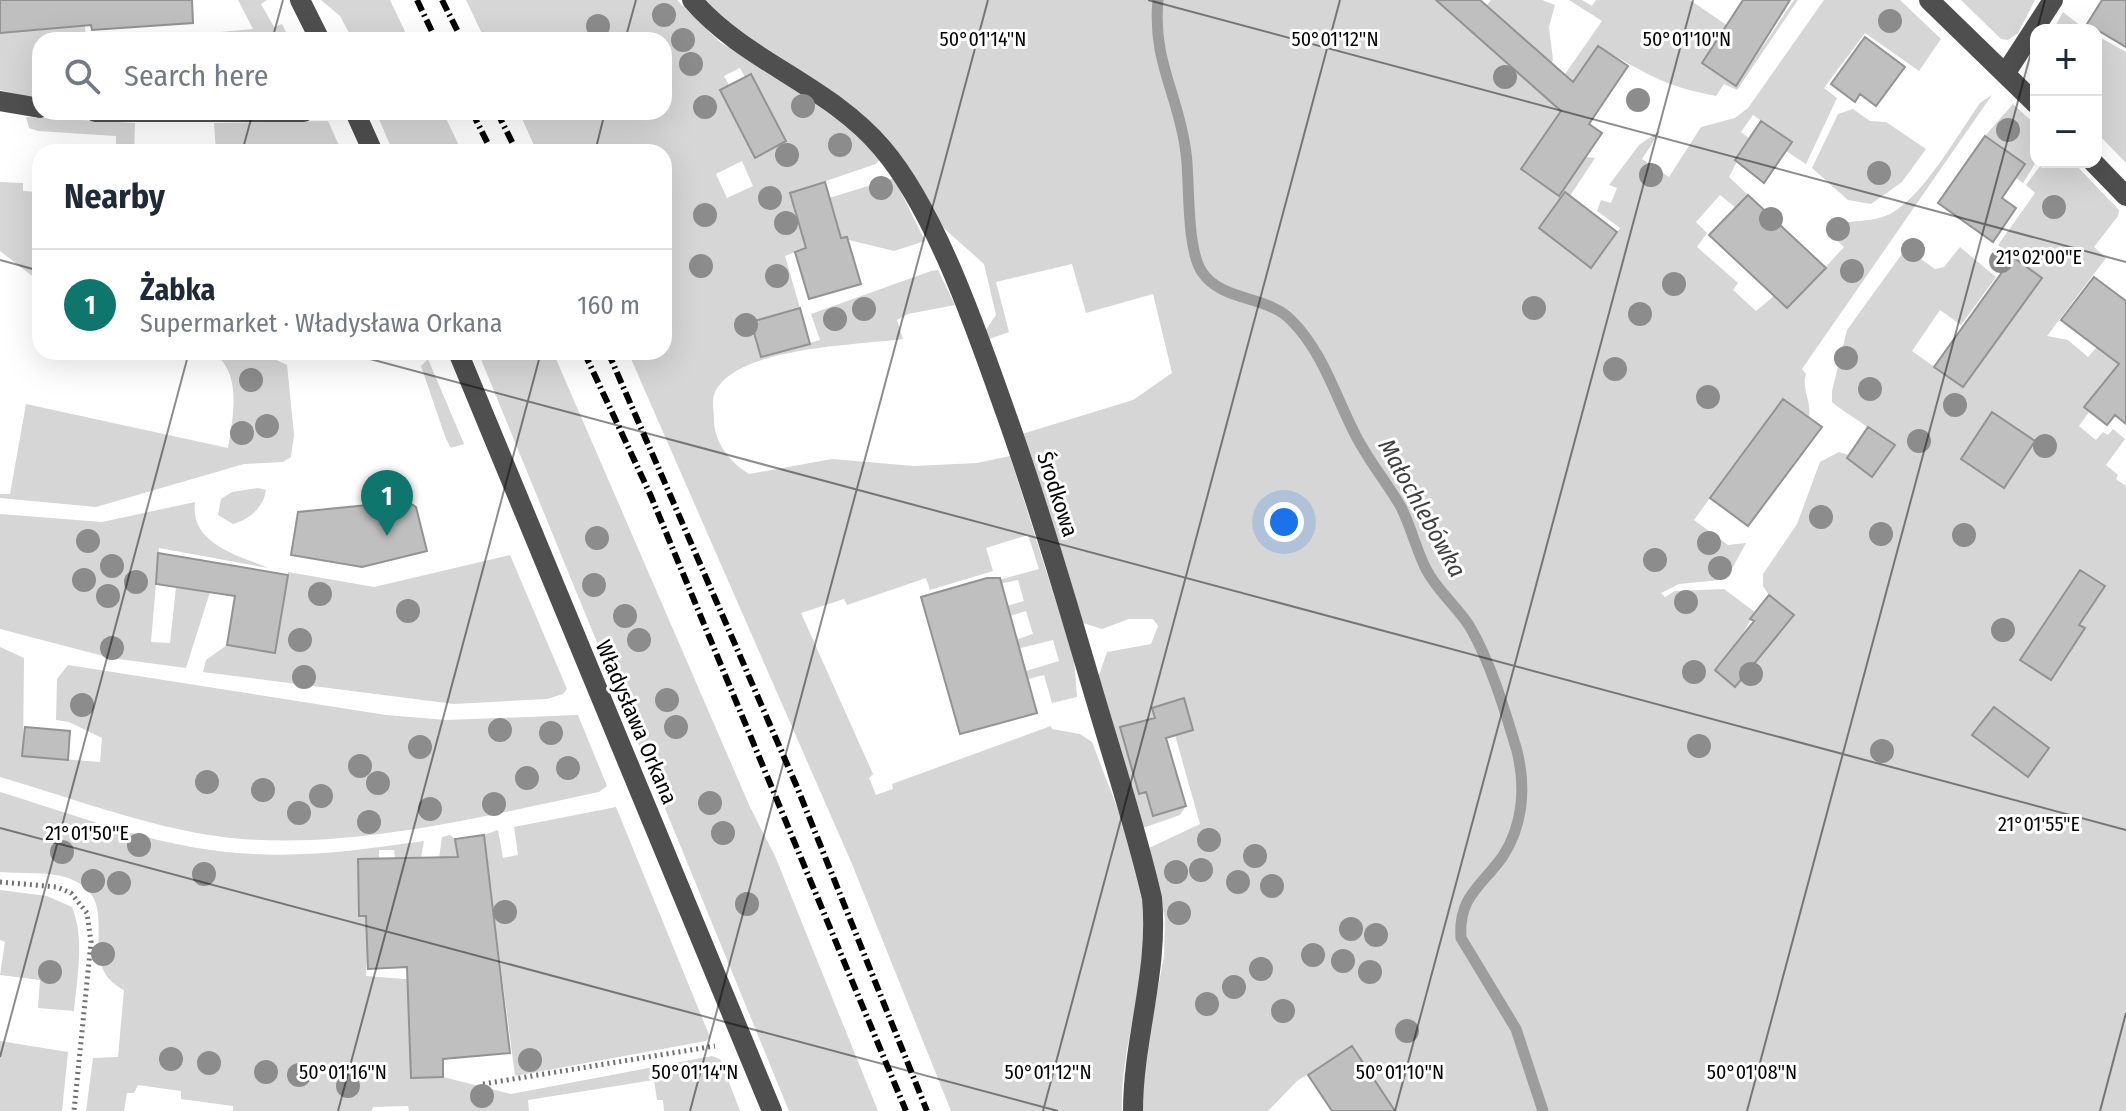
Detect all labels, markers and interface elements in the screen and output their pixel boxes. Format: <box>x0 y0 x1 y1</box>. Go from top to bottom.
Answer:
map controls <box>2030 24 2102 168</box>
button: + <box>2030 24 2102 96</box>
text: 50°01'14"N <box>940 27 1026 51</box>
text: 50°01'12"N <box>1291 27 1379 51</box>
text: 50°01'10"N <box>1643 27 1731 51</box>
search box <box>32 32 672 120</box>
icon: search <box>60 54 104 98</box>
text: Search here <box>124 58 269 94</box>
button: − <box>2030 96 2102 168</box>
text: Nearby <box>64 176 165 217</box>
text: 21°02'00"E <box>1996 245 2082 269</box>
text: Żabka <box>140 272 215 308</box>
text: 1 <box>85 290 96 321</box>
text: 160 m <box>577 290 640 321</box>
text: Supermarket · Władysława Orkana <box>140 308 503 339</box>
water label: Małochlebówka <box>1372 434 1472 582</box>
street label: Środkowa <box>1031 448 1084 540</box>
pin: 1 <box>361 470 413 536</box>
your location <box>1264 502 1304 542</box>
street label: Władysława Orkana <box>590 636 683 808</box>
text: 21°01'55"E <box>1998 812 2080 836</box>
text: 21°01'50"E <box>45 821 129 845</box>
text: 50°01'16"N <box>299 1060 387 1084</box>
text: 50°01'14"N <box>652 1060 738 1084</box>
text: 50°01'12"N <box>1004 1060 1092 1084</box>
text: 50°01'10"N <box>1356 1060 1444 1084</box>
text: 50°01'08"N <box>1707 1060 1797 1084</box>

